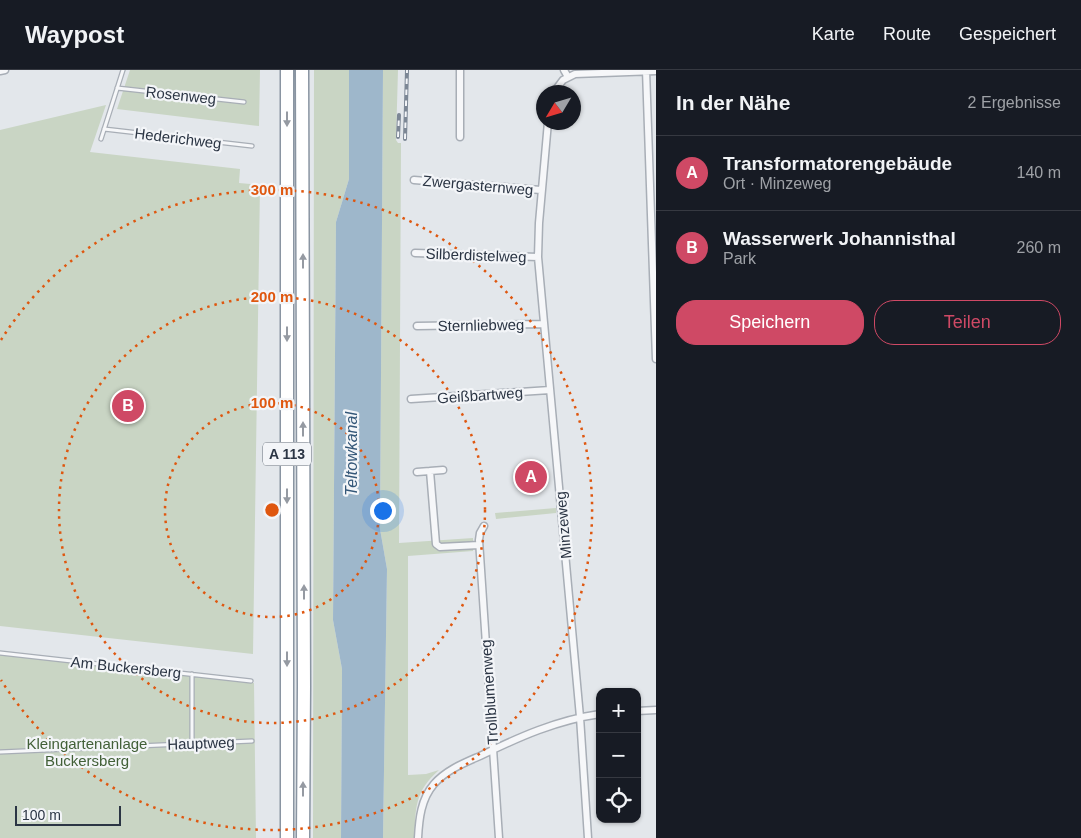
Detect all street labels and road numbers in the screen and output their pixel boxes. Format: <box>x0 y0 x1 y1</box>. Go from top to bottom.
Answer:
street label: Rosenweg <box>145 83 217 107</box>
street label: Hederichweg <box>134 124 222 152</box>
street label: Zwergasternweg <box>422 172 534 198</box>
street label: Silberdistelweg <box>425 245 527 265</box>
street label: Sternliebweg <box>437 316 525 334</box>
street label: Geißbartweg <box>437 384 523 406</box>
road number: A 113 <box>263 442 311 466</box>
street label: Minzeweg <box>552 491 574 559</box>
street label: Trollblumenweg <box>477 639 501 745</box>
street label: Am Buckersberg <box>70 653 182 681</box>
street label: Hauptweg <box>167 733 235 753</box>

